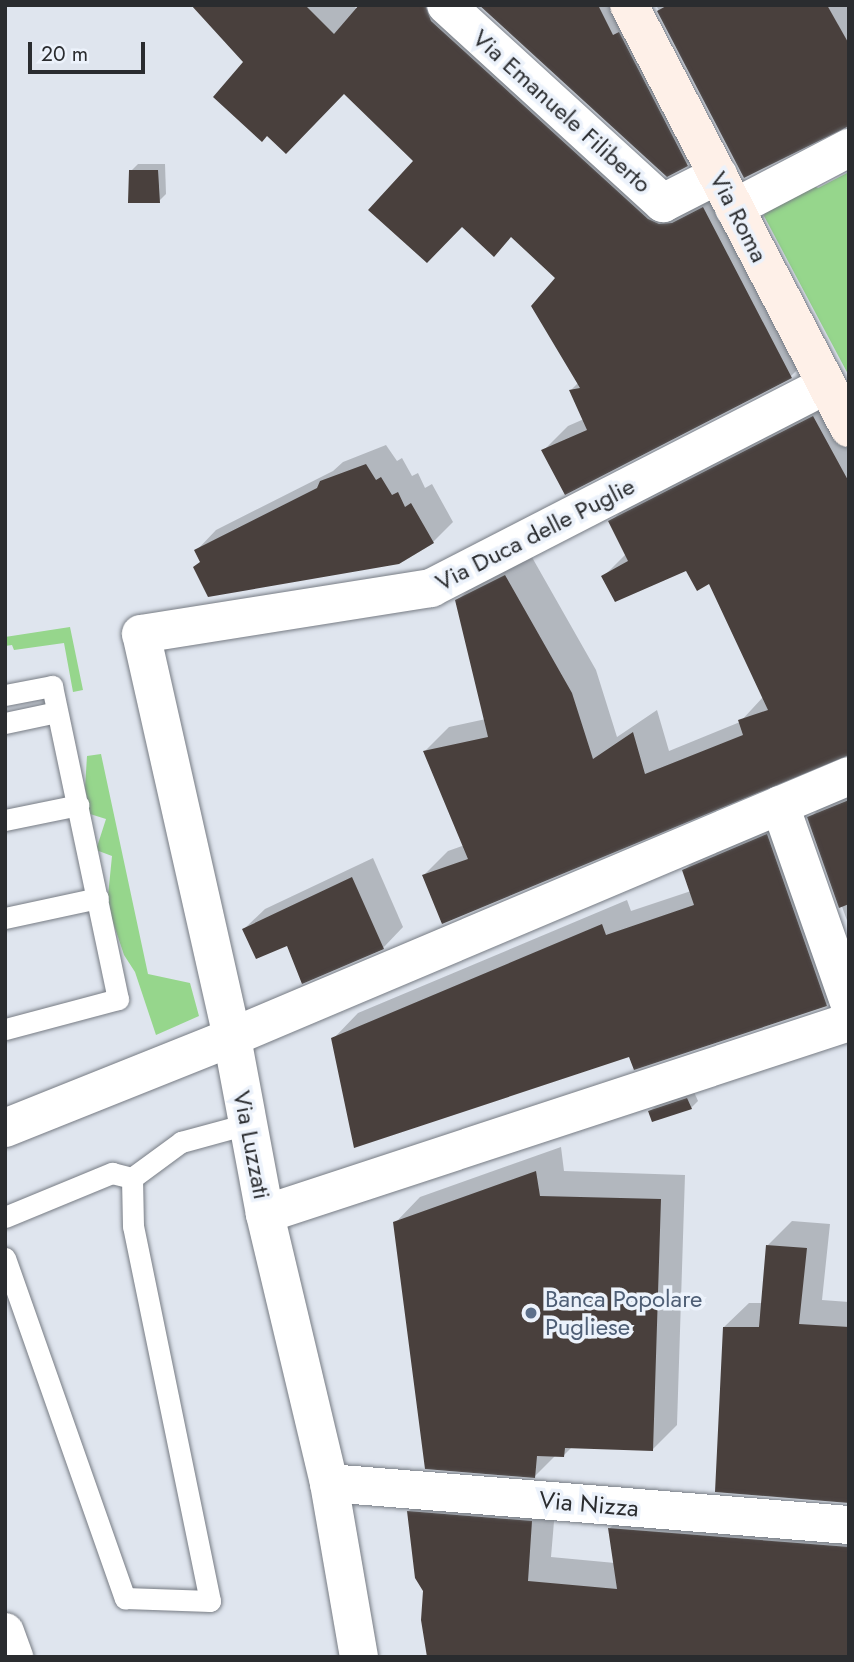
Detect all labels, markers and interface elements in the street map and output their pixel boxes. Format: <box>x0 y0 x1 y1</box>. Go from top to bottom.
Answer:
street label: Via Emanuele Filiberto <box>467 23 657 199</box>
scale bar <box>32 28 149 72</box>
text: 20 m <box>41 39 88 69</box>
street label: Via Roma <box>704 167 774 267</box>
street label: Via Duca delle Puglie <box>431 471 639 597</box>
street label: Via Luzzati <box>227 1088 277 1202</box>
place label: Banca Popolare Pugliese <box>545 1285 702 1341</box>
marker: Banca Popolare Pugliese <box>523 1305 539 1321</box>
street label: Via Nizza <box>538 1485 640 1523</box>

